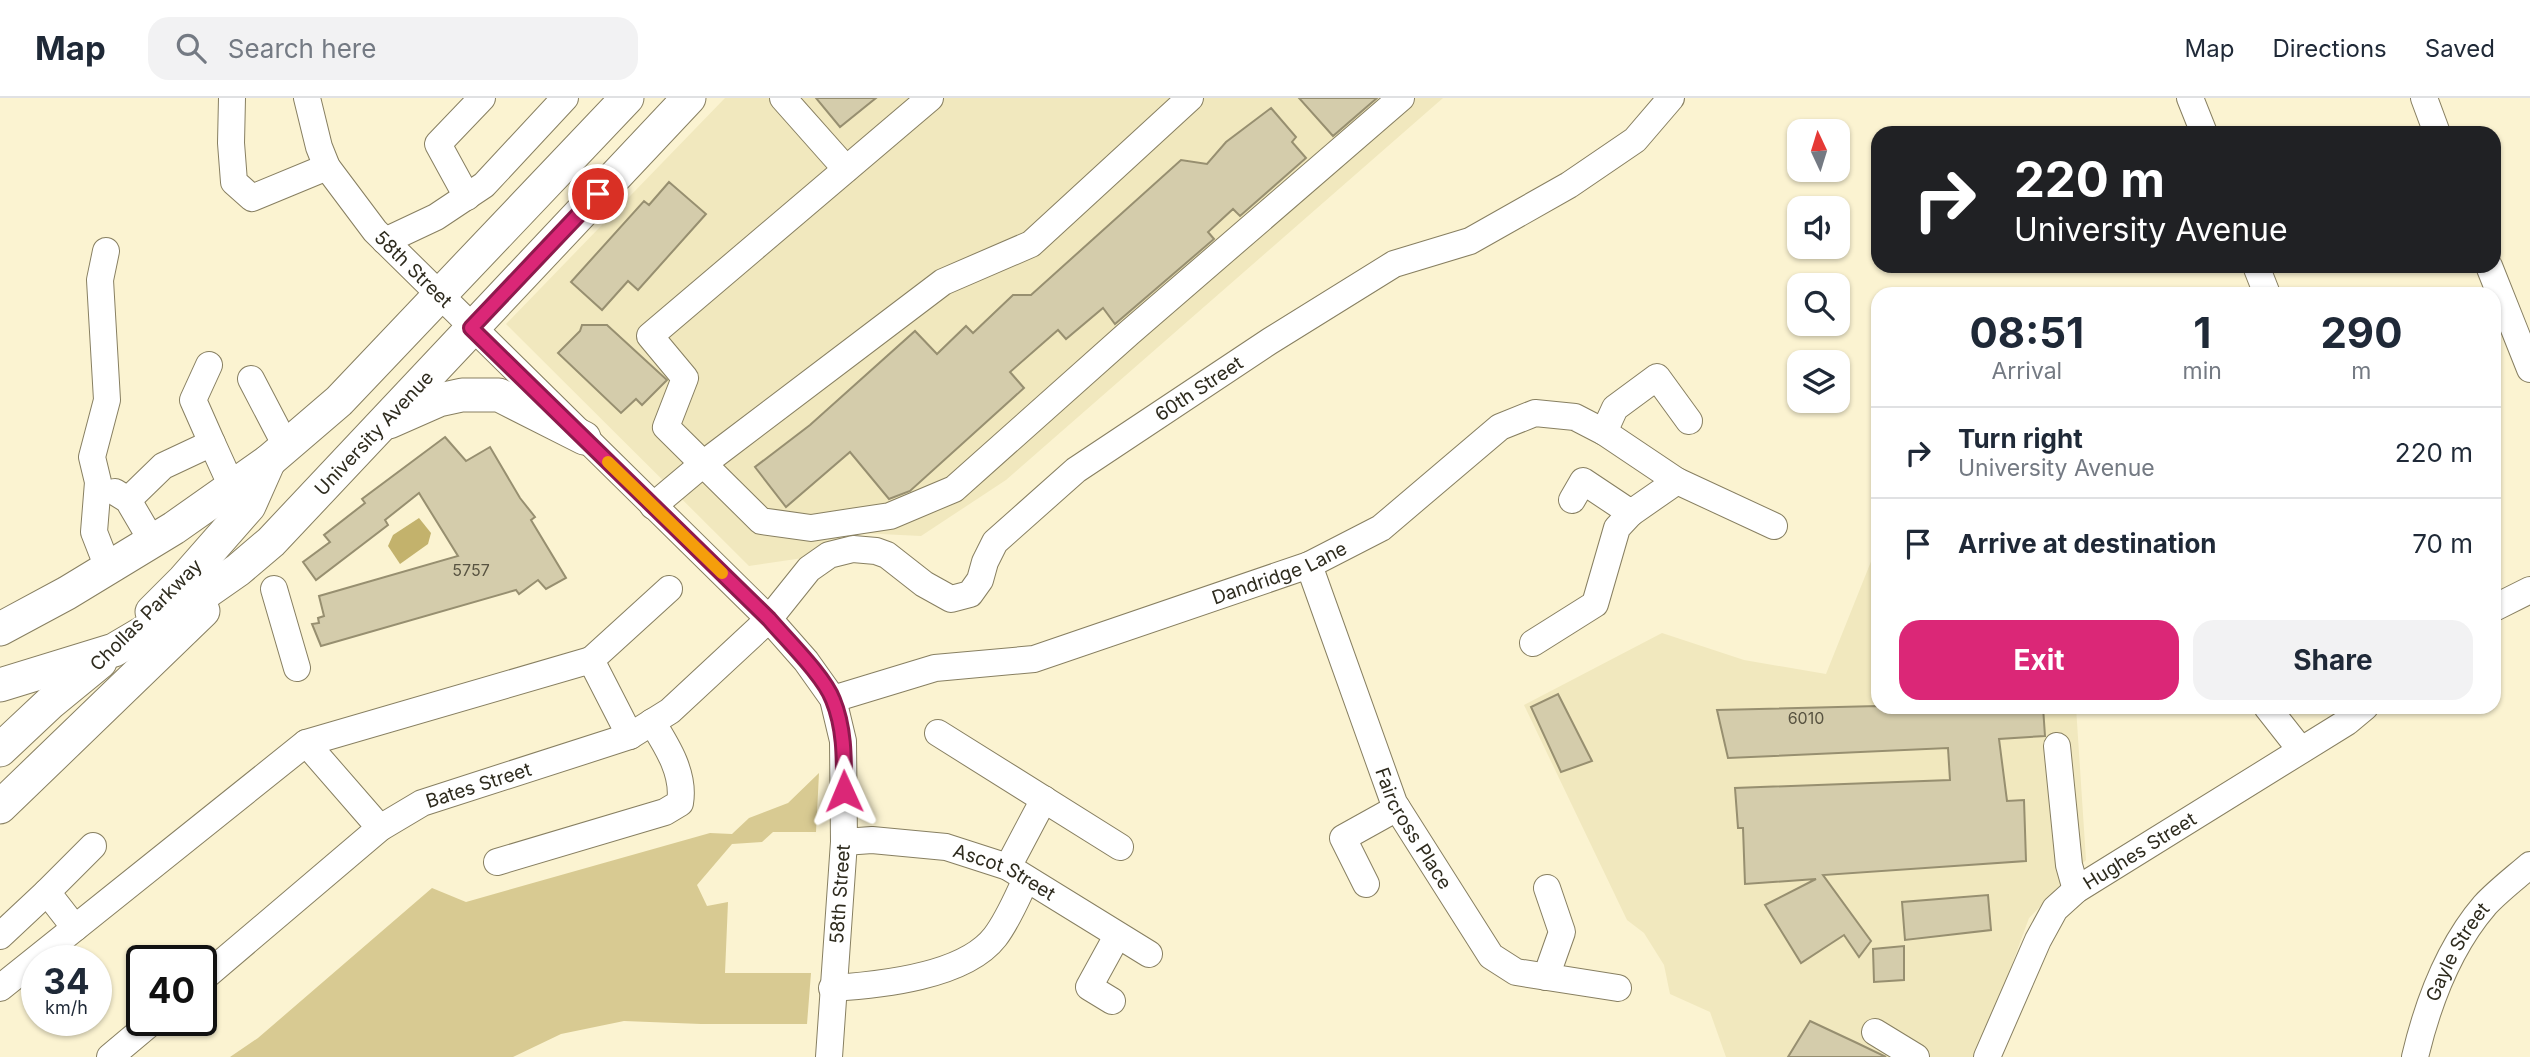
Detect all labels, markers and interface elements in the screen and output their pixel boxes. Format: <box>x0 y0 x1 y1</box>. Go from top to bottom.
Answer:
search box <box>148 17 638 80</box>
text: Map <box>35 28 106 68</box>
icon: search <box>172 29 210 67</box>
text: Search here <box>228 33 376 64</box>
text: Map <box>2185 34 2234 63</box>
text: Directions <box>2272 34 2387 63</box>
text: Saved <box>2425 34 2495 63</box>
north arrow <box>1787 119 1850 182</box>
map controls <box>1787 119 1850 413</box>
text: 220 m <box>2014 150 2165 209</box>
icon: right <box>1899 154 1990 245</box>
pin <box>568 164 628 224</box>
icon: arrive <box>579 175 617 213</box>
button: sound <box>1787 196 1850 259</box>
text: University Avenue <box>2014 210 2288 249</box>
street label: 58th Street <box>370 226 457 312</box>
button: search <box>1787 273 1850 336</box>
text: 08:51 <box>1969 307 2084 358</box>
text: 1 <box>2193 307 2211 358</box>
text: 290 <box>2320 307 2402 358</box>
button: layers <box>1787 350 1850 413</box>
street label: 60th Street <box>1150 351 1247 426</box>
text: Arrival <box>1991 357 2062 385</box>
text: min <box>2183 357 2222 385</box>
text: m <box>2351 357 2372 385</box>
street label: University Avenue <box>310 366 438 500</box>
text: Turn right <box>1958 423 2083 454</box>
icon: right <box>1899 434 1937 472</box>
text: 220 m <box>2395 437 2473 468</box>
text: University Avenue <box>1958 454 2155 482</box>
icon: arrive <box>1899 525 1937 563</box>
text: Arrive at destination <box>1958 528 2217 559</box>
text: 70 m <box>2412 528 2473 559</box>
street label: Dandridge Lane <box>1209 536 1351 609</box>
street label: Chollas Parkway <box>85 554 207 676</box>
house number: 5757 <box>452 560 490 580</box>
button: Exit <box>1899 620 2179 700</box>
button: Share <box>2193 620 2473 700</box>
house number: 6010 <box>1788 708 1824 728</box>
position arrow <box>807 754 881 828</box>
street label: Bates Street <box>423 757 534 813</box>
street label: Faircross Place <box>1371 764 1457 893</box>
street label: Hughes Street <box>2079 807 2200 894</box>
street label: Ascot Street <box>950 839 1060 905</box>
street label: 58th Street <box>825 843 855 945</box>
street label: Gayle Street <box>2421 898 2494 1004</box>
speed limit sign: 40 <box>126 945 217 1036</box>
text: 34 <box>43 960 90 1002</box>
text: km/h <box>45 997 88 1018</box>

